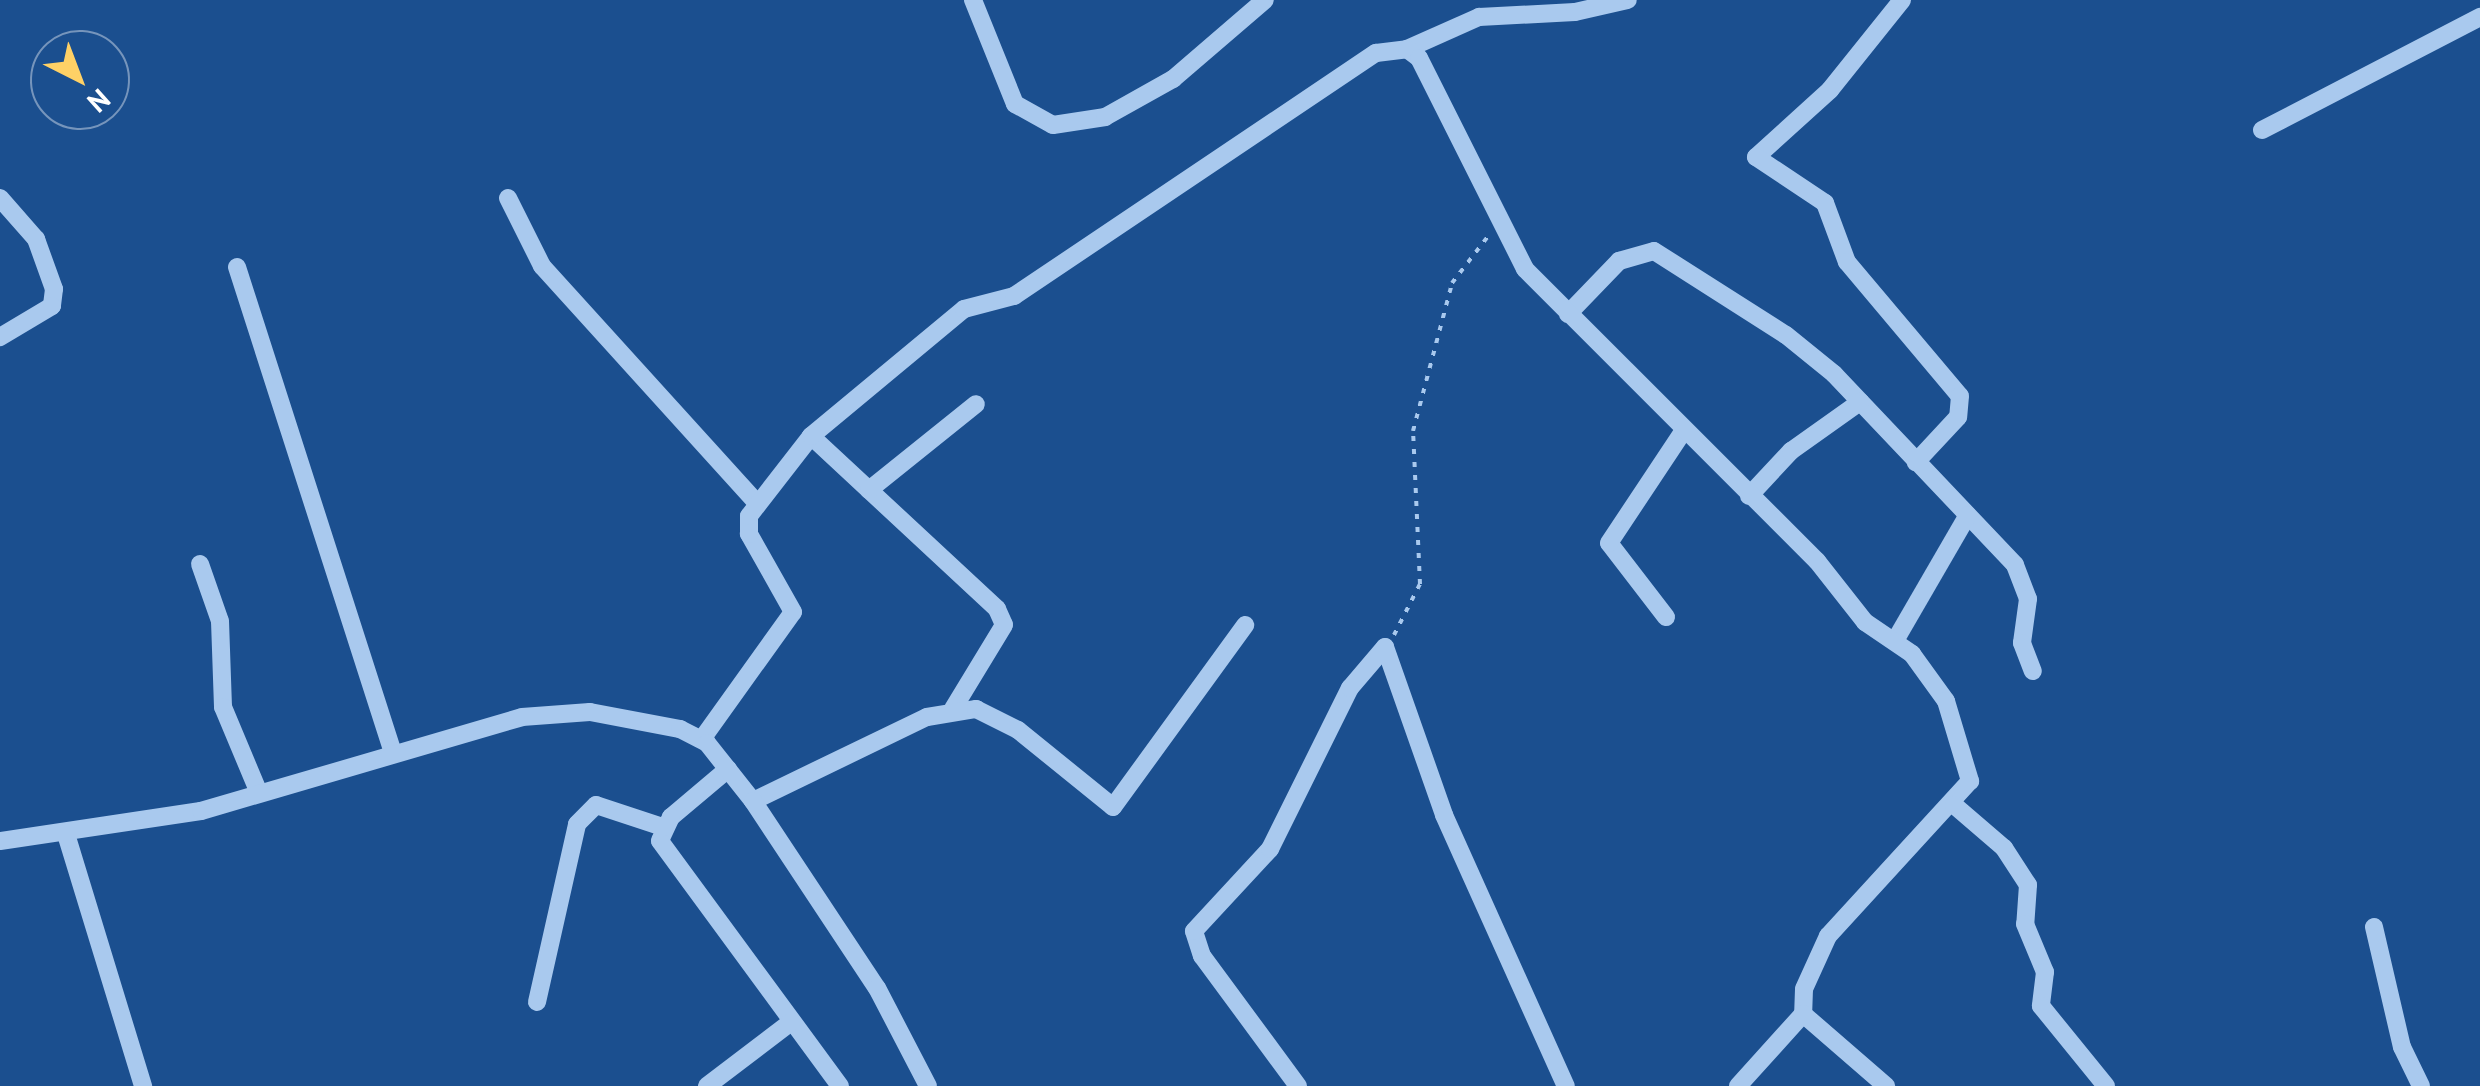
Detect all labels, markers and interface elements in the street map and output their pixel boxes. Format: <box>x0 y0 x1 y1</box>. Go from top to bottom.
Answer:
north arrow <box>30 30 130 130</box>
text: N <box>80 81 118 121</box>

